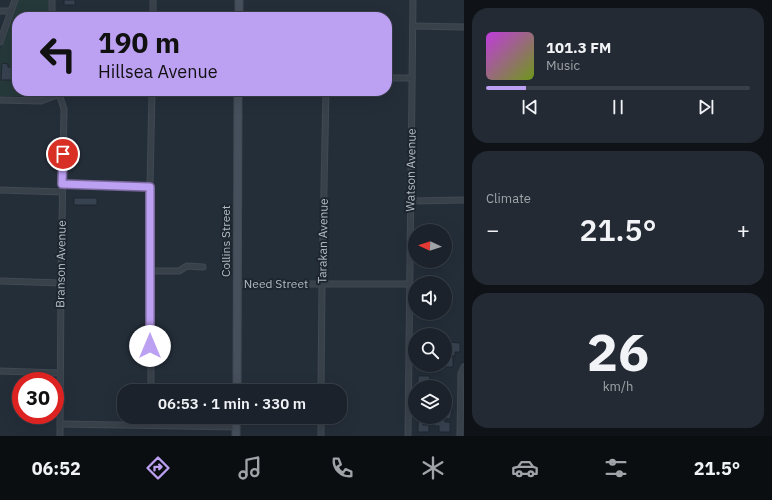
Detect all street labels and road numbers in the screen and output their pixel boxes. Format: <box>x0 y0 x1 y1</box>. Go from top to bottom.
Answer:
street label: Watson Avenue <box>402 128 419 212</box>
street label: Tarakan Avenue <box>314 198 331 284</box>
street label: Collins Street <box>218 205 233 277</box>
street label: Branson Avenue <box>52 220 69 308</box>
street label: Need Street <box>244 276 308 291</box>

